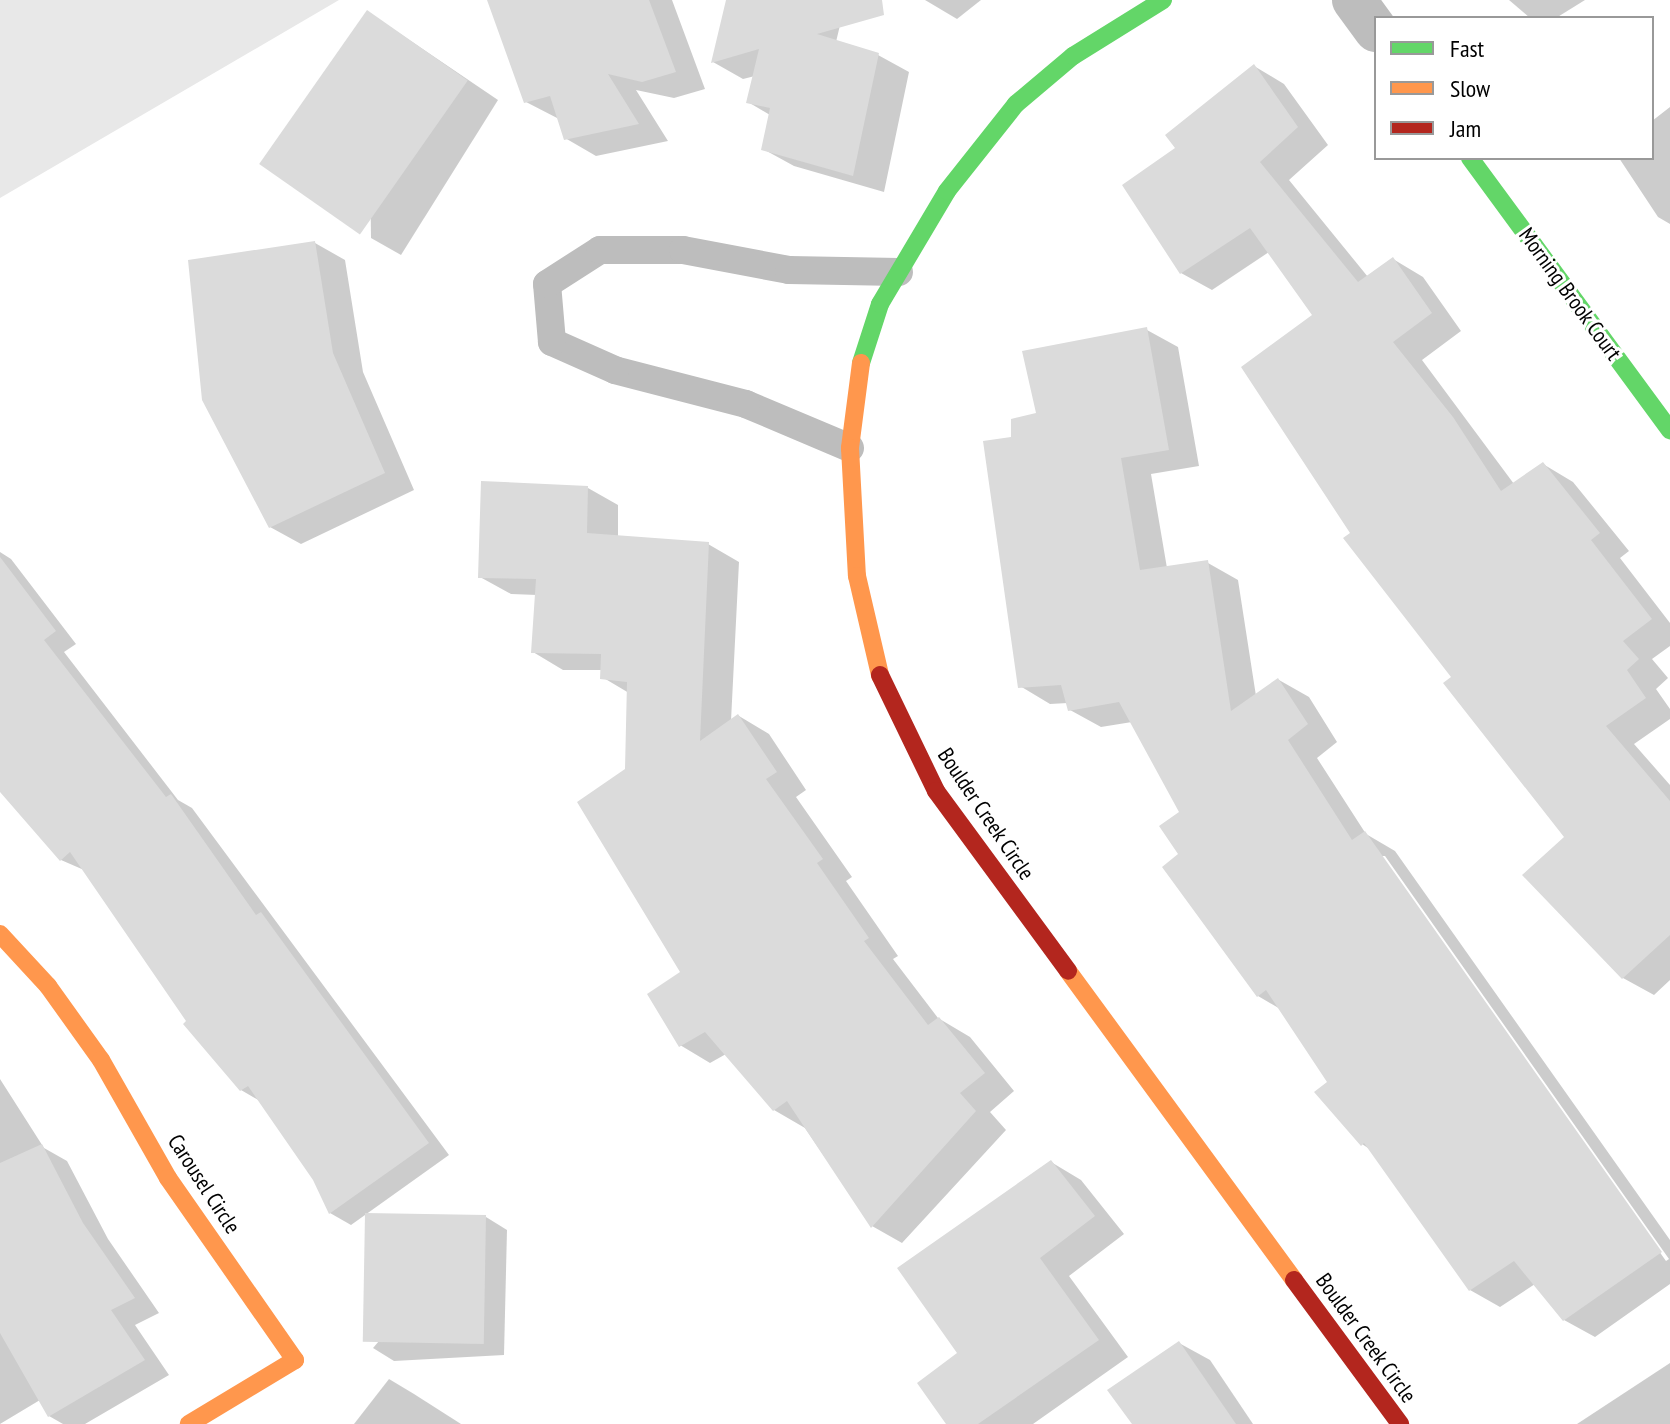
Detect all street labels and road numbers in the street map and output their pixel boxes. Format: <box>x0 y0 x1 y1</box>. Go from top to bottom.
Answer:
street label: Morning Brook Court <box>1513 223 1627 365</box>
street label: Boulder Creek Circle <box>932 743 1040 885</box>
street label: Carousel Circle <box>162 1129 246 1239</box>
street label: Boulder Creek Circle <box>1310 1268 1422 1408</box>

